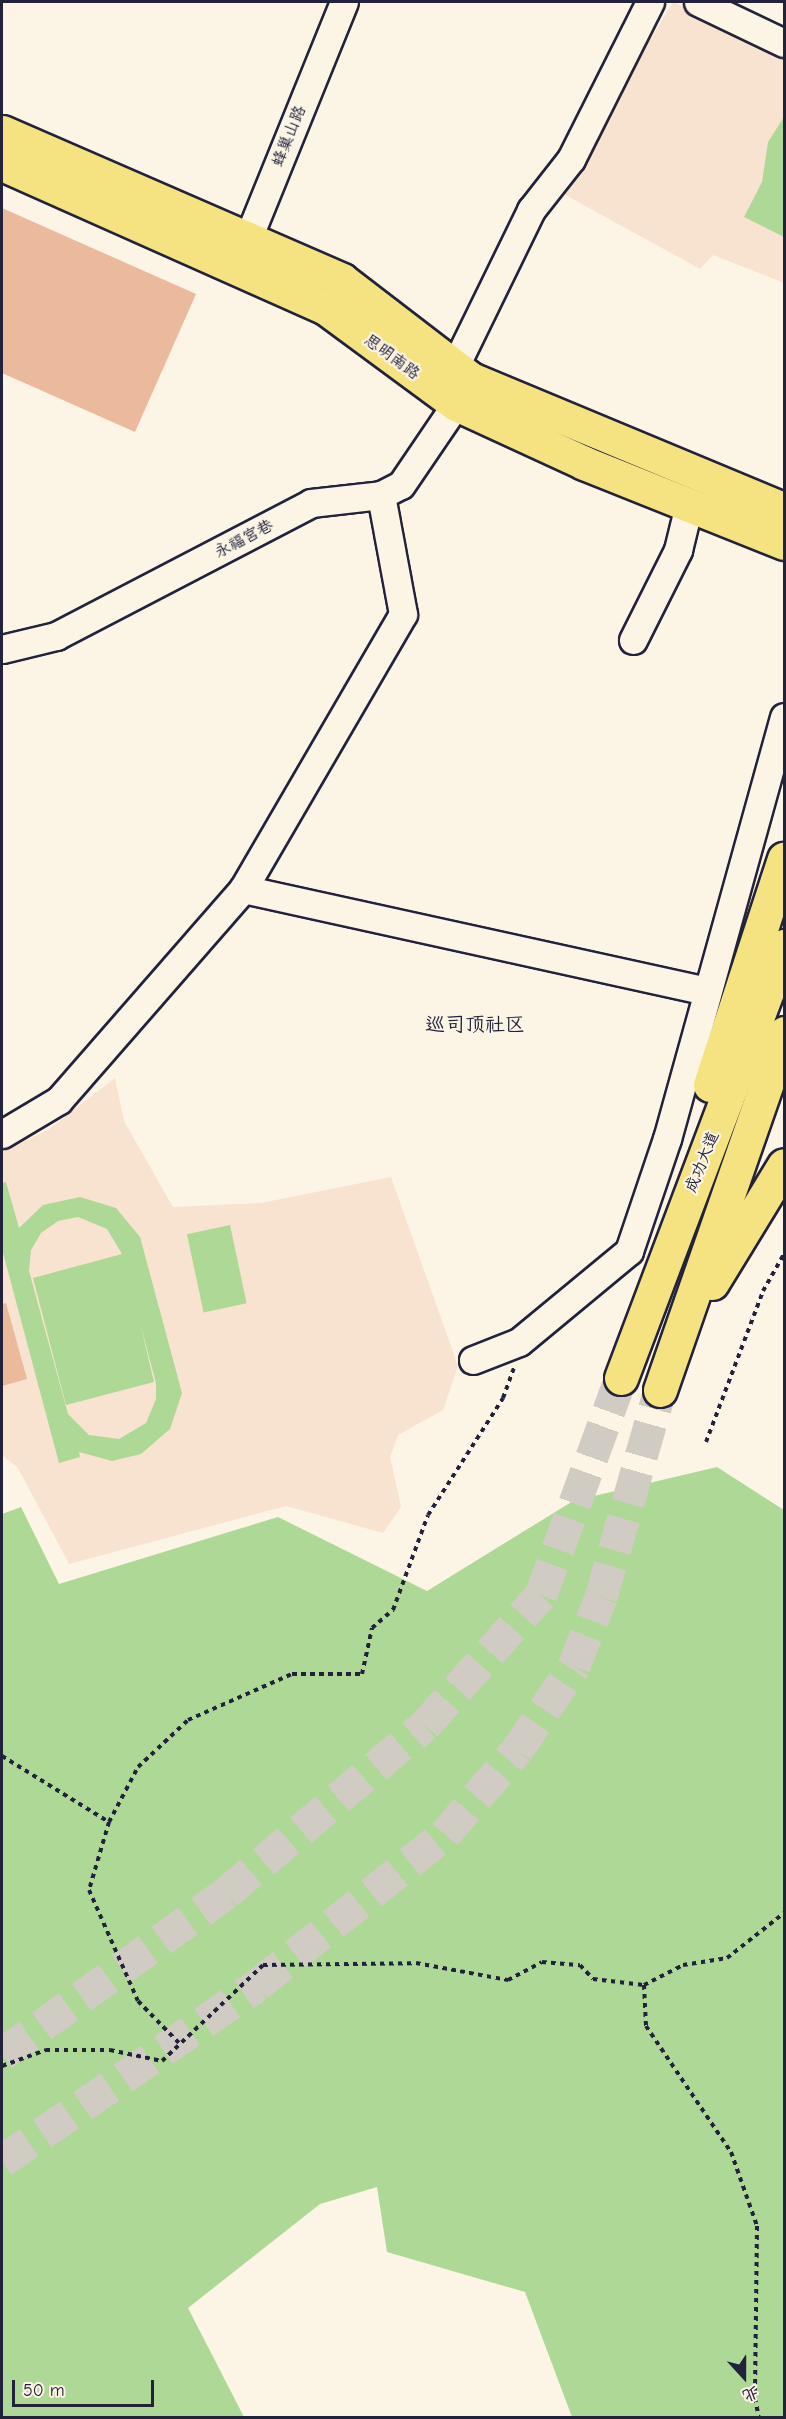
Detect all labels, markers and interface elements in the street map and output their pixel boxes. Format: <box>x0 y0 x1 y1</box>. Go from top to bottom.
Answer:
street label: 蜂巢山路 <box>268 103 310 169</box>
street label: 思明南路 <box>360 330 424 384</box>
street label: 永福宫巷 <box>211 516 277 562</box>
district label: 巡司顶社区 <box>425 1012 525 1036</box>
street label: 成功大道 <box>681 1129 723 1195</box>
north arrow <box>714 2347 774 2407</box>
scale bar <box>15 2368 158 2406</box>
text: 50 m <box>23 2380 65 2401</box>
text: 北 <box>740 2383 761 2405</box>

